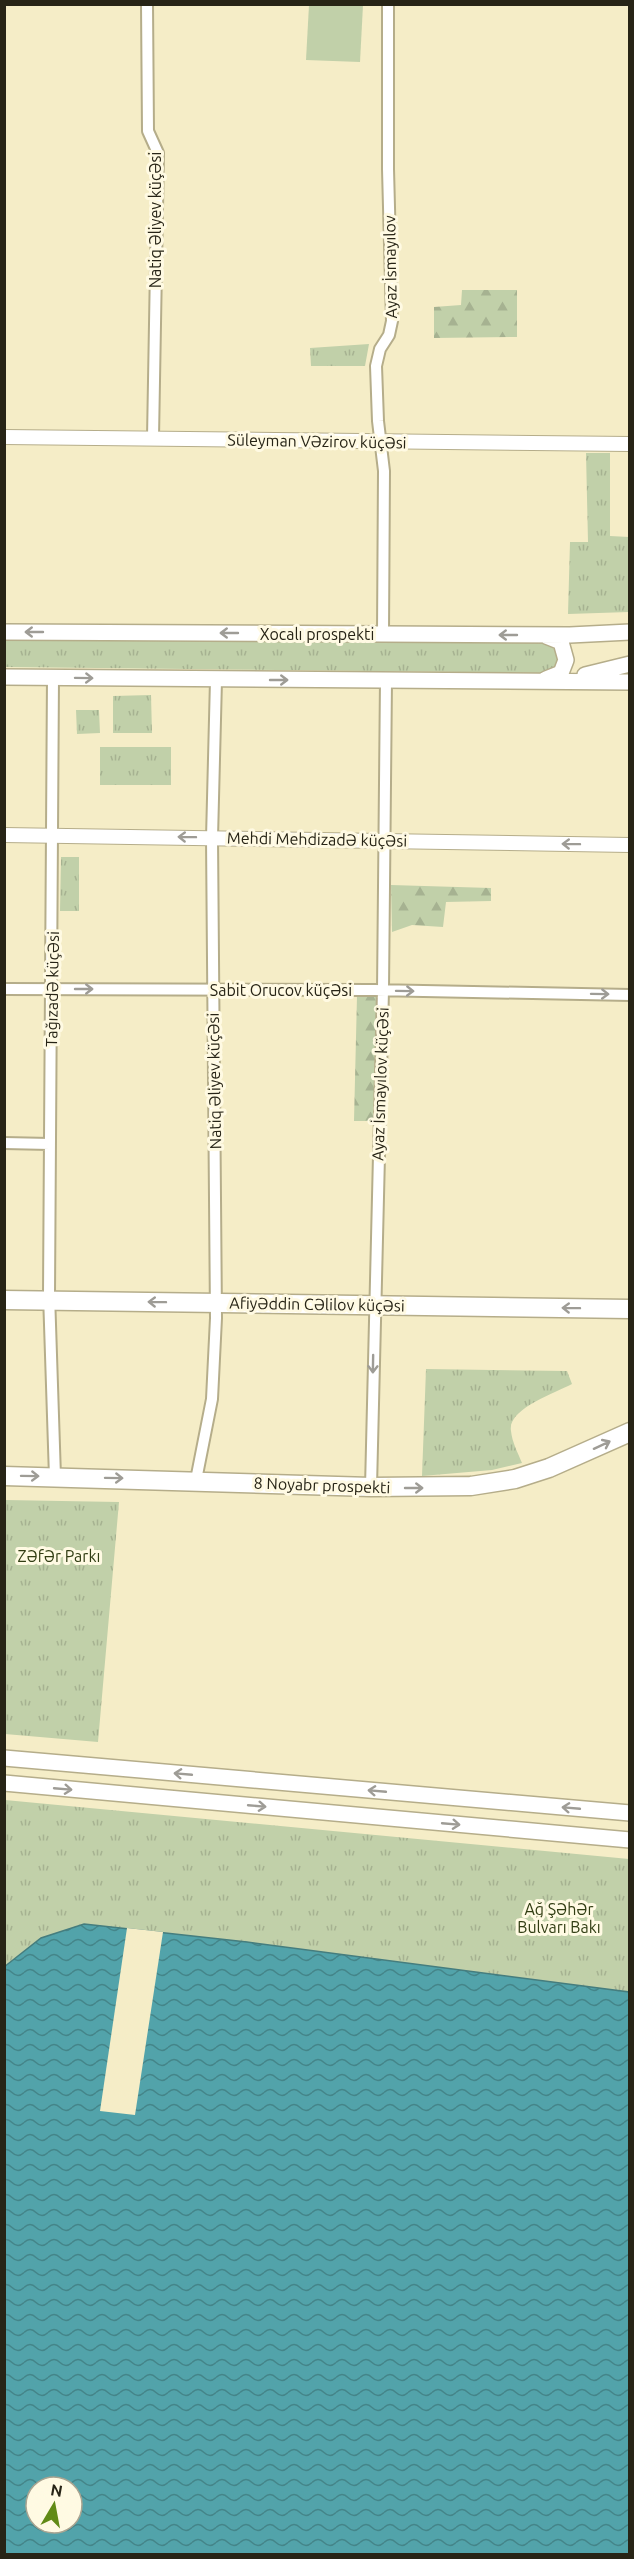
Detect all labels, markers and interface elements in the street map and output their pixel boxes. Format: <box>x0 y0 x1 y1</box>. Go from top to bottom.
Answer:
street label: Natiq Əliyev küçəsi <box>146 152 164 288</box>
street label: Ayaz İsmayılov <box>380 215 400 319</box>
street label: Süleyman Vəzirov küçəsi <box>227 430 407 452</box>
street label: Xocalı prospekti <box>260 625 374 643</box>
one-way arrow <box>25 626 45 638</box>
one-way arrow <box>220 627 240 639</box>
one-way arrow <box>499 629 519 641</box>
one-way arrow <box>73 672 93 684</box>
one-way arrow <box>268 674 288 686</box>
street label: Mehdi Mehdizadə küçəsi <box>227 828 407 850</box>
one-way arrow <box>178 832 198 843</box>
one-way arrow <box>562 838 582 850</box>
street label: Tağızadə küçəsi <box>42 931 62 1047</box>
street label: Sabit Orucov küçəsi <box>210 981 352 999</box>
one-way arrow <box>73 983 93 995</box>
one-way arrow <box>394 985 414 997</box>
one-way arrow <box>589 988 609 1000</box>
street label: Ayaz İsmayılov küçəsi <box>368 1007 392 1161</box>
street label: Natiq Əliyev küçəsi <box>204 1013 224 1149</box>
street label: Afiyəddin Cəlilov küçəsi <box>229 1293 405 1315</box>
one-way arrow <box>147 1296 167 1308</box>
one-way arrow <box>562 1302 582 1314</box>
one-way arrow <box>367 1354 379 1374</box>
one-way arrow <box>592 1439 610 1451</box>
one-way arrow <box>19 1471 39 1482</box>
one-way arrow <box>103 1473 123 1484</box>
street label: 8 Noyabr prospekti <box>253 1474 391 1496</box>
one-way arrow <box>403 1482 423 1494</box>
park label: Zəfər Parkı <box>18 1547 100 1565</box>
one-way arrow <box>173 1768 193 1779</box>
one-way arrow <box>52 1784 72 1795</box>
one-way arrow <box>368 1785 387 1796</box>
one-way arrow <box>247 1801 266 1812</box>
one-way arrow <box>562 1802 582 1813</box>
one-way arrow <box>441 1819 461 1830</box>
park label: Ağ Şəhər Bulvarı Bakı <box>517 1900 601 1936</box>
north arrow <box>24 2475 84 2535</box>
text: N <box>49 2480 64 2500</box>

